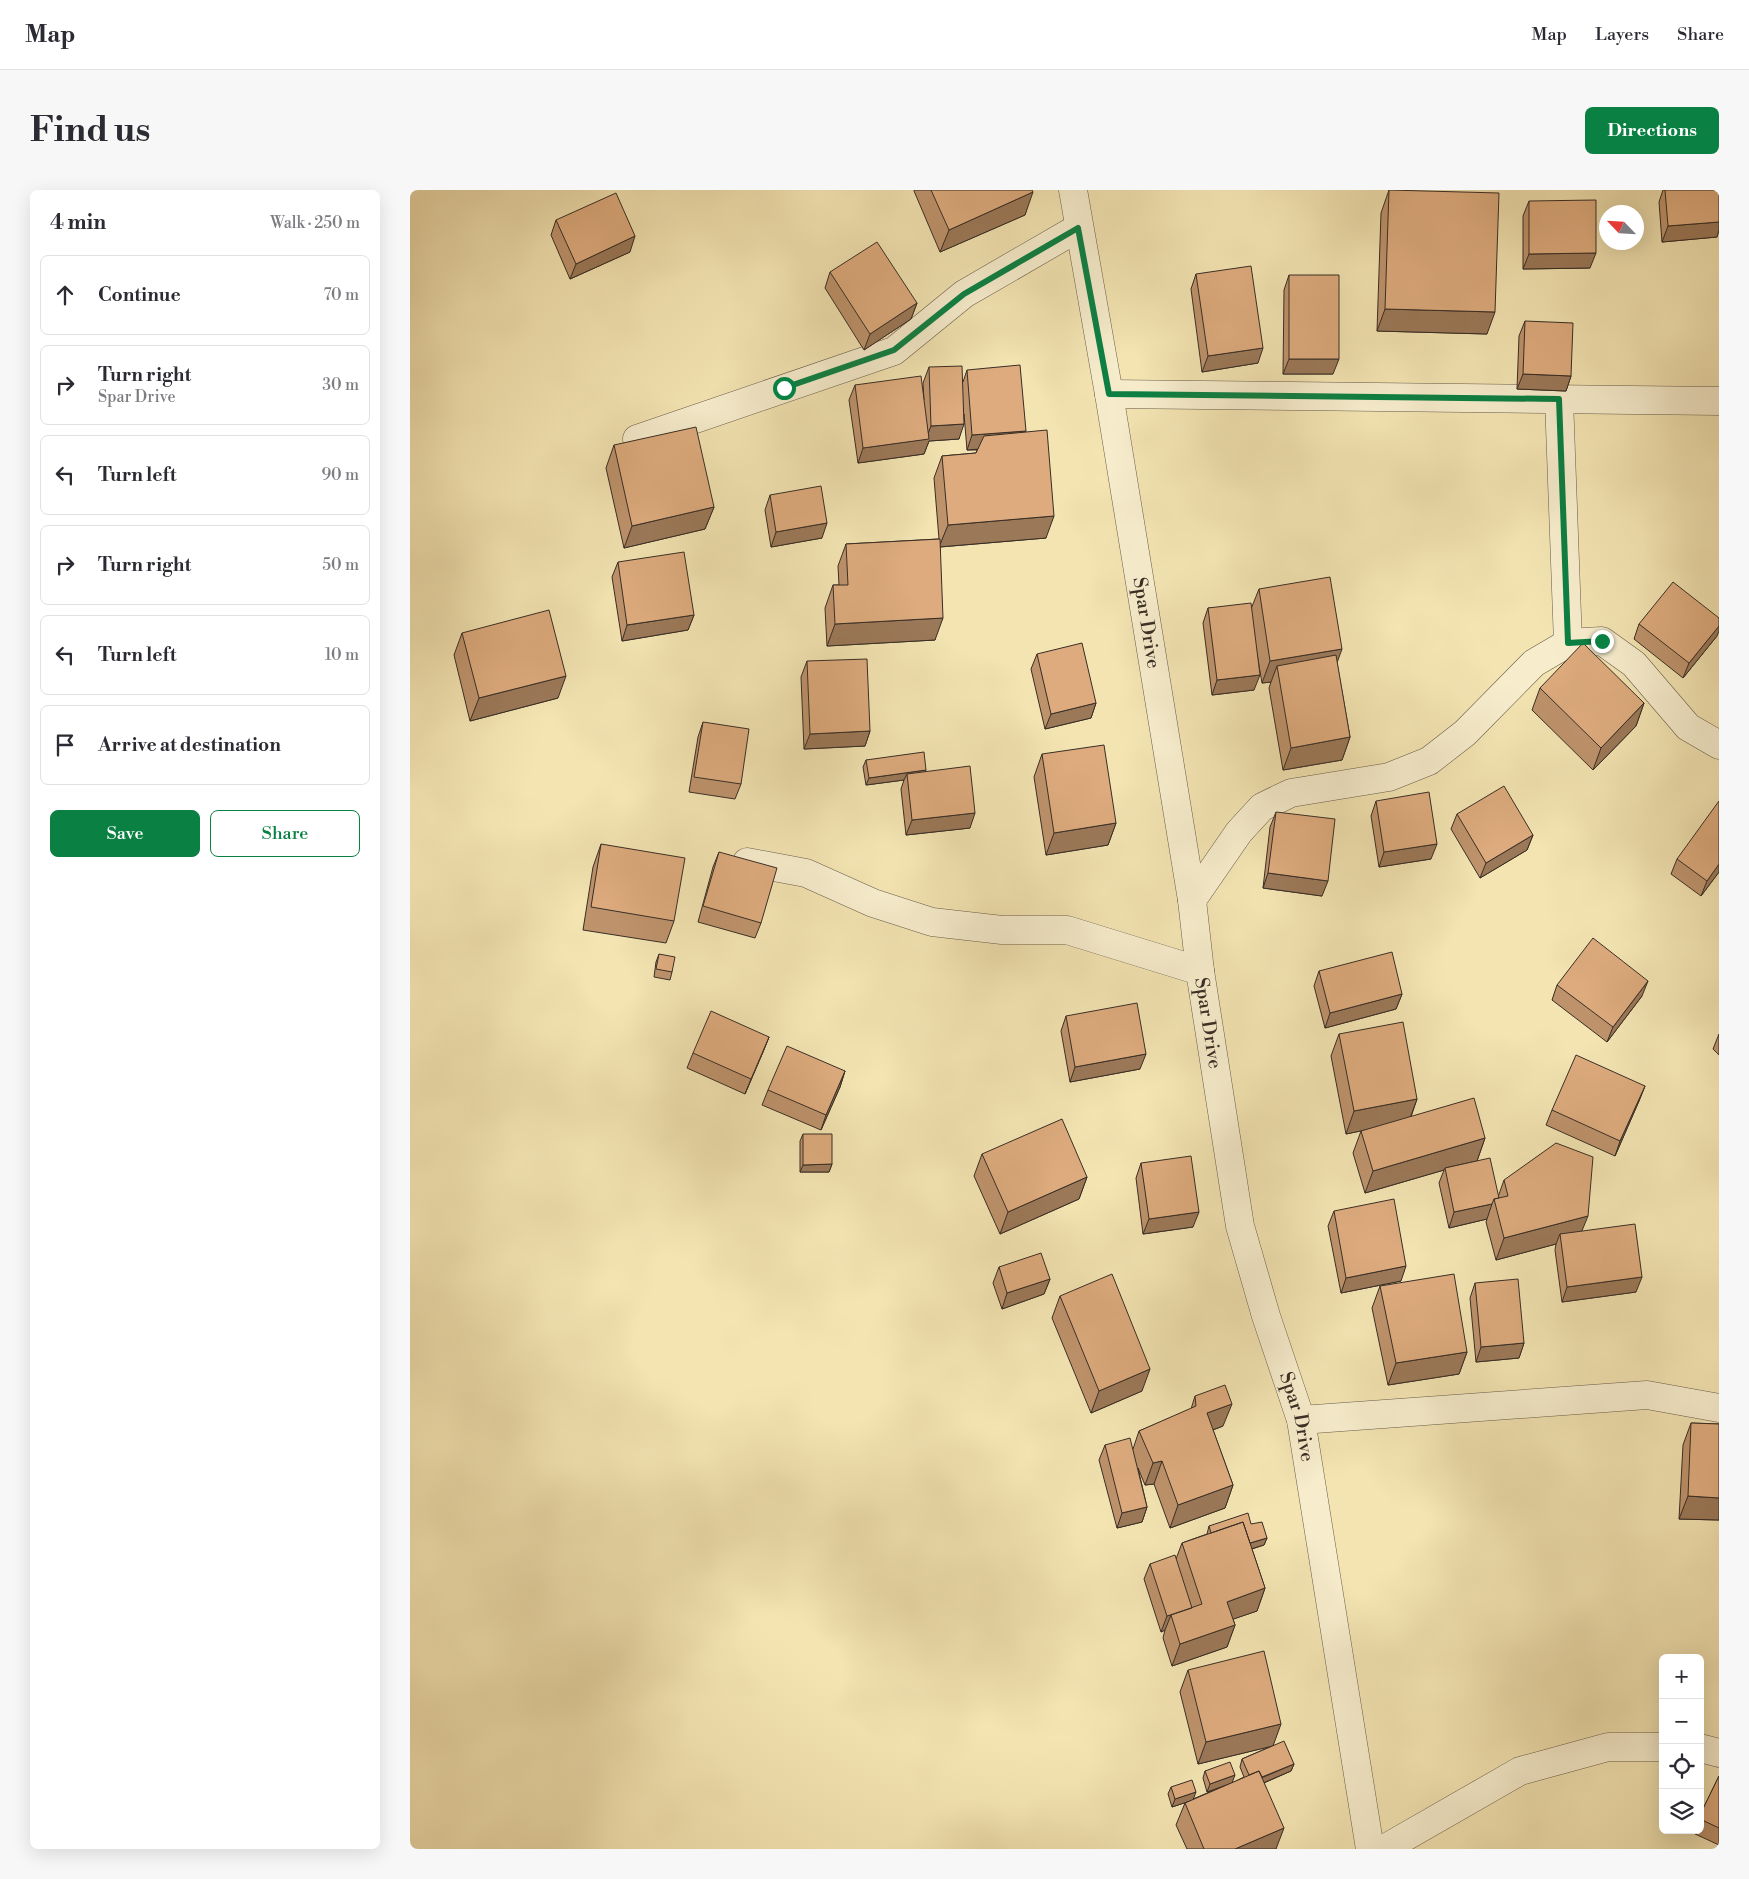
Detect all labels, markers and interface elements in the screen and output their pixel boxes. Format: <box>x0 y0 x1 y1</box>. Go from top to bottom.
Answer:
text: Map <box>25 20 75 50</box>
text: Map <box>1532 23 1567 46</box>
text: Layers <box>1595 23 1649 46</box>
text: Share <box>1677 23 1724 46</box>
button: Directions <box>1585 107 1719 154</box>
text: Find us <box>30 109 150 152</box>
north arrow <box>1599 205 1644 250</box>
text: 4 min <box>50 210 106 236</box>
text: Walk · 250 m <box>270 213 360 233</box>
icon: ahead <box>51 281 79 309</box>
text: Continue <box>98 283 181 307</box>
text: 70 m <box>323 285 359 305</box>
text: Turn right <box>98 363 191 387</box>
icon: right <box>51 371 79 399</box>
text: 30 m <box>322 375 359 395</box>
route start <box>773 377 796 400</box>
text: Spar Drive <box>98 387 175 407</box>
icon: left <box>51 461 79 489</box>
text: Turn left <box>98 463 177 487</box>
text: 90 m <box>321 465 359 485</box>
icon: right <box>51 551 79 579</box>
text: Turn right <box>98 553 191 577</box>
text: 50 m <box>322 555 359 575</box>
street label: Spar Drive <box>1127 575 1166 670</box>
route end <box>1591 630 1614 653</box>
icon: left <box>51 641 79 669</box>
text: Turn left <box>98 643 177 667</box>
text: 10 m <box>325 645 359 665</box>
icon: arrive <box>51 731 79 759</box>
text: Arrive at destination <box>98 733 281 757</box>
button: Save <box>50 810 200 857</box>
button: Share <box>210 810 360 857</box>
street label: Spar Drive <box>1189 976 1227 1070</box>
street label: Spar Drive <box>1274 1369 1320 1464</box>
map controls <box>1659 1654 1704 1834</box>
button: + <box>1659 1654 1704 1699</box>
button: − <box>1659 1699 1704 1744</box>
button: locate <box>1659 1744 1704 1789</box>
button: layers <box>1659 1789 1704 1834</box>

